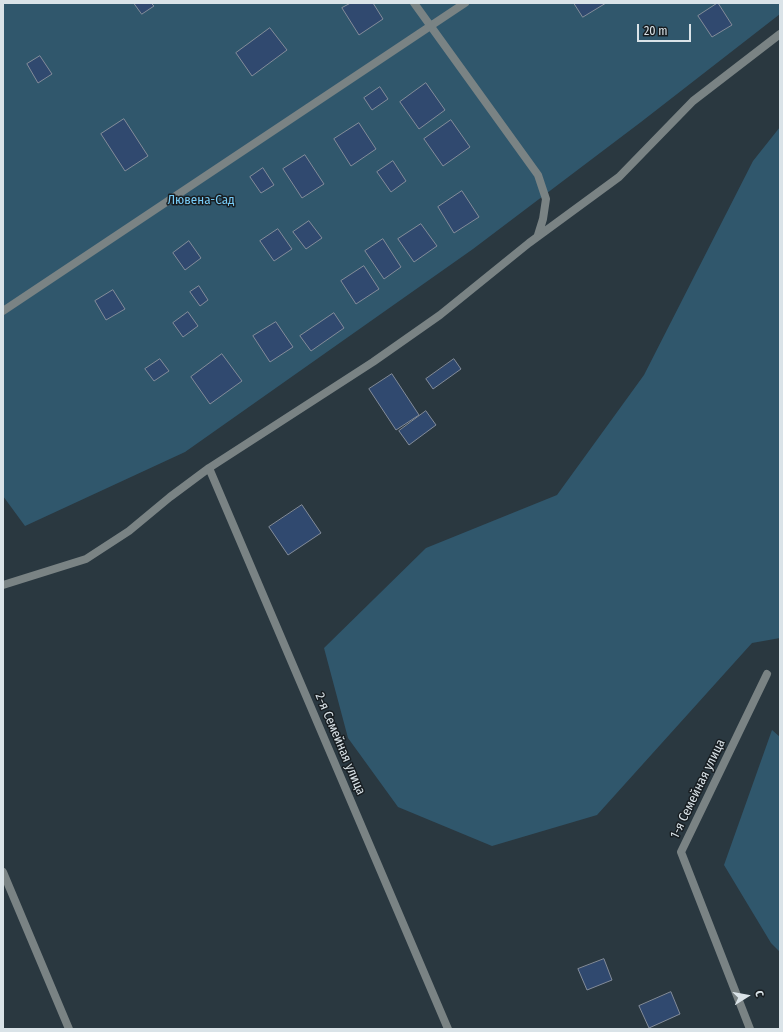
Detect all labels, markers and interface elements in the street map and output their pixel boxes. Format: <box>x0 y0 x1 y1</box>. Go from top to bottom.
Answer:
scale bar <box>639 16 693 42</box>
text: 20 m <box>644 24 668 38</box>
park label: Лювена-Сад <box>167 192 235 208</box>
street label: 2-я Семейная улица <box>311 691 369 797</box>
street label: 1-я Семейная улица <box>667 737 729 841</box>
north arrow <box>727 976 767 1016</box>
text: С <box>752 990 766 998</box>

